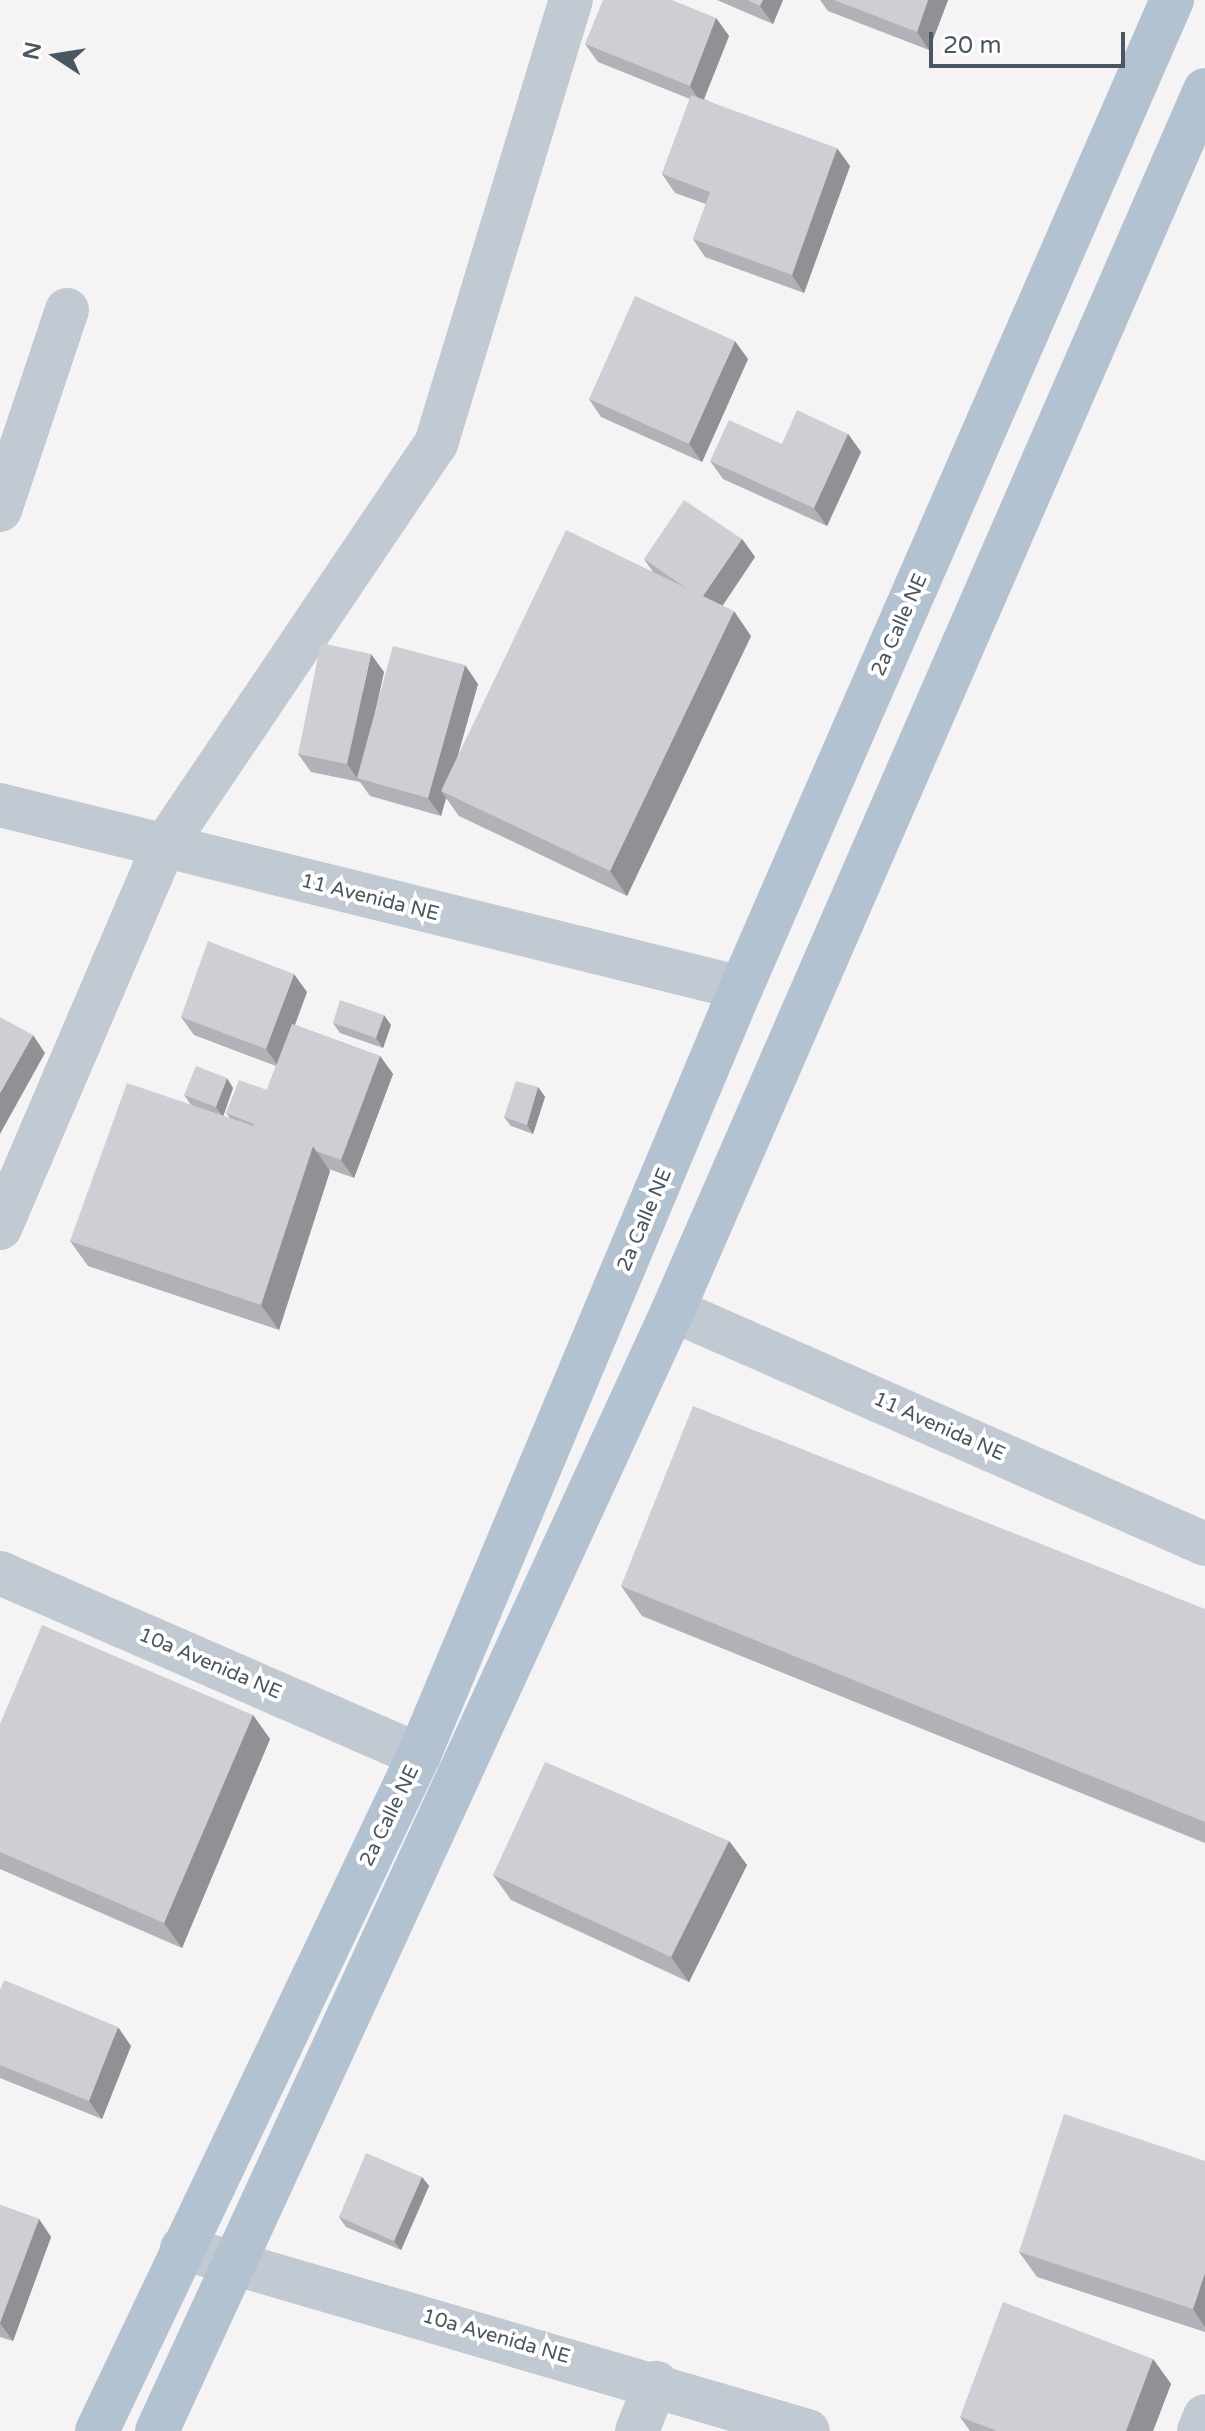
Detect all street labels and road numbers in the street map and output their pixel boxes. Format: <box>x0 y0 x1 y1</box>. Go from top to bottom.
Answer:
street label: 2a Calle NE <box>867 570 933 680</box>
street label: 11 Avenida NE <box>299 869 441 927</box>
street label: 2a Calle NE <box>613 1165 677 1275</box>
street label: 11 Avenida NE <box>870 1387 1008 1467</box>
street label: 10a Avenida NE <box>135 1623 285 1705</box>
street label: 2a Calle NE <box>355 1762 425 1870</box>
street label: 10a Avenida NE <box>419 2304 573 2370</box>

